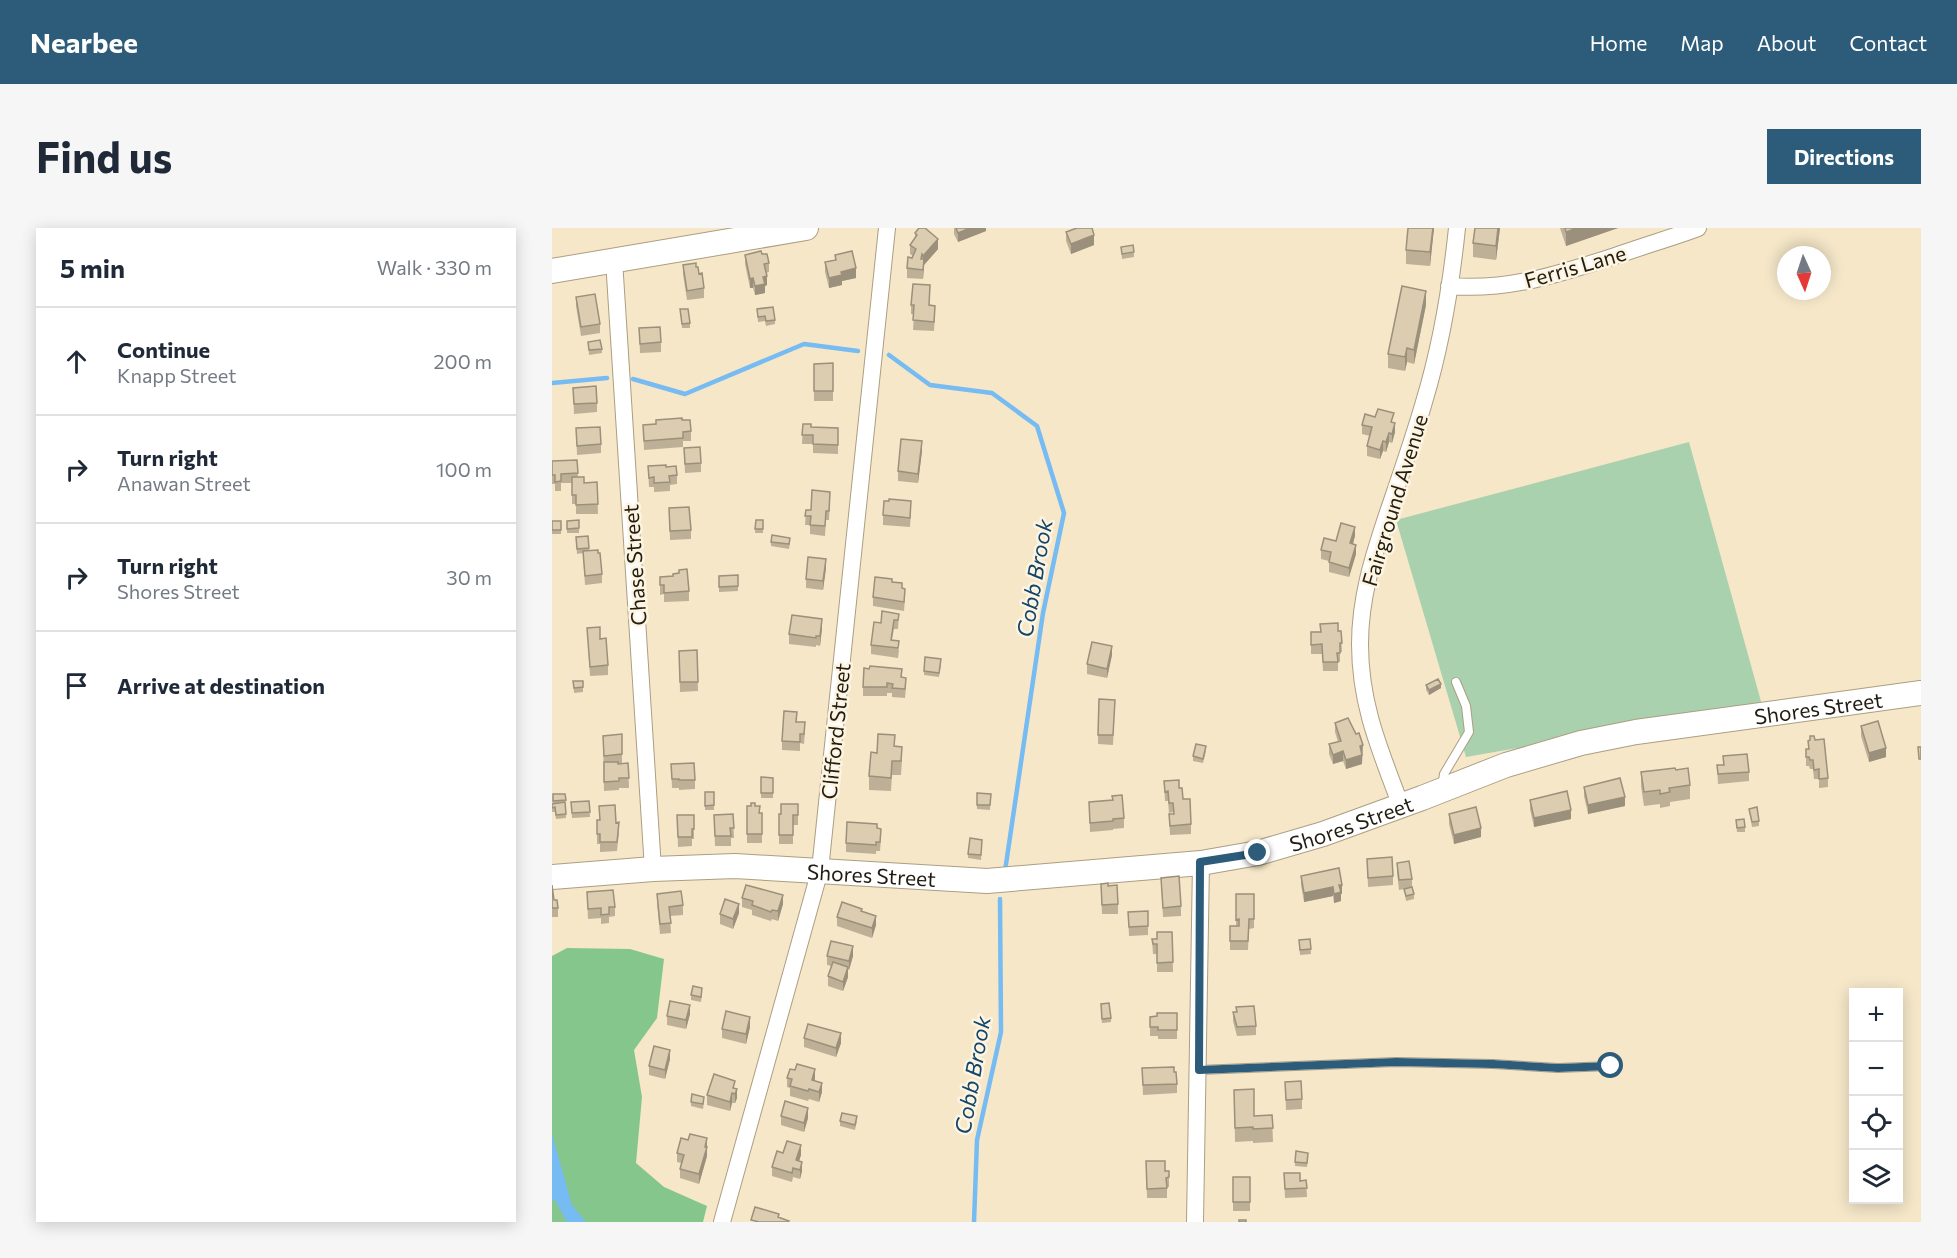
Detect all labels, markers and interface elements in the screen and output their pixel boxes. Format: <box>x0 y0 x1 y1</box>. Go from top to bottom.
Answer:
text: Nearbee <box>30 25 138 59</box>
text: Home <box>1590 30 1647 55</box>
text: Map <box>1680 30 1724 55</box>
text: About <box>1757 30 1816 55</box>
text: Contact <box>1849 30 1927 55</box>
button: Directions <box>1767 129 1921 184</box>
text: Find us <box>36 130 172 182</box>
street label: Ferris Lane <box>1521 240 1629 292</box>
north arrow <box>1777 246 1831 300</box>
text: 5 min <box>60 252 125 283</box>
text: Walk · 330 m <box>377 255 492 279</box>
text: Continue <box>117 336 210 363</box>
icon: ahead <box>60 345 93 378</box>
text: 200 m <box>434 349 492 373</box>
text: Knapp Street <box>117 363 236 387</box>
street label: Fairground Avenue <box>1356 411 1432 589</box>
text: Turn right <box>117 444 218 471</box>
icon: right <box>60 453 93 486</box>
text: 100 m <box>436 457 492 481</box>
text: Anawan Street <box>117 471 251 495</box>
street label: Chase Street <box>617 504 651 626</box>
water label: Cobb Brook <box>1010 516 1058 639</box>
text: Turn right <box>117 552 218 579</box>
icon: right <box>60 561 93 594</box>
text: 30 m <box>446 565 492 589</box>
text: Shores Street <box>117 579 240 603</box>
street label: Clifford Street <box>815 662 855 800</box>
icon: arrive <box>60 669 93 702</box>
text: Arrive at destination <box>117 672 325 699</box>
street label: Shores Street <box>1753 686 1884 728</box>
street label: Shores Street <box>1286 790 1416 856</box>
route end <box>1244 839 1270 865</box>
street label: Shores Street <box>806 858 937 890</box>
map controls <box>1849 988 1903 1204</box>
button: + <box>1849 988 1903 1042</box>
water label: Cobb Brook <box>948 1013 996 1136</box>
button: − <box>1849 1042 1903 1096</box>
route start <box>1597 1052 1623 1078</box>
button: locate <box>1849 1096 1903 1150</box>
button: layers <box>1849 1150 1903 1204</box>

